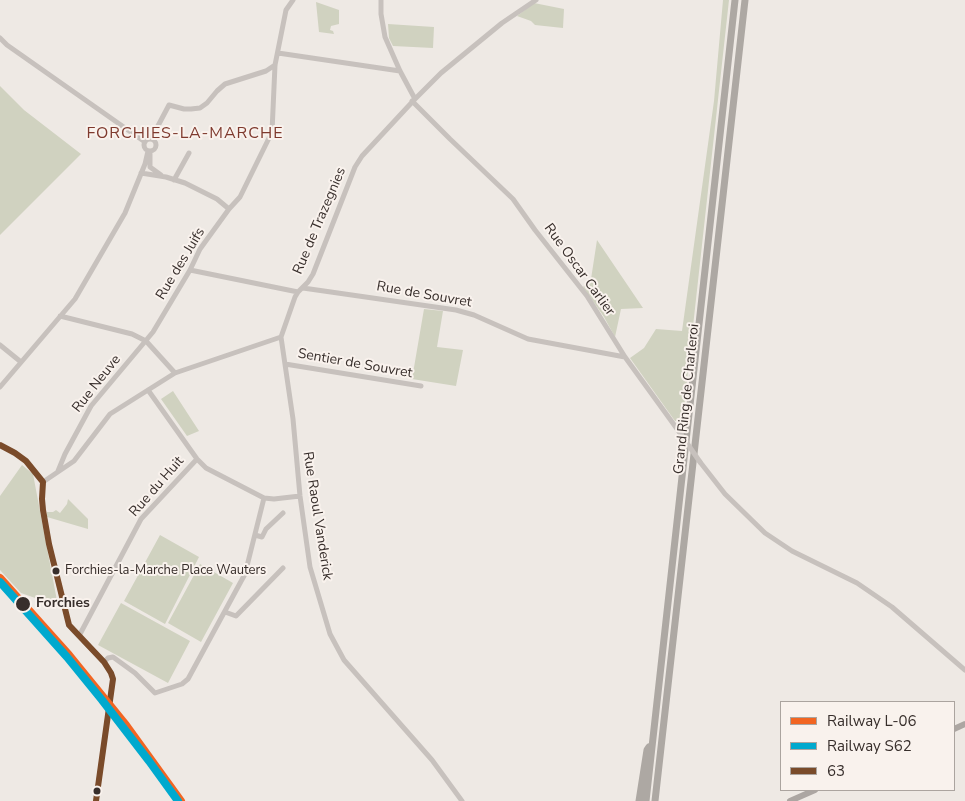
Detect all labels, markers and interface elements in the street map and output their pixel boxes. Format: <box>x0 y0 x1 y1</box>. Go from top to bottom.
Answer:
district label: FORCHIES-LA-MARCHE <box>84 124 286 144</box>
street label: Rue de Trazegnies <box>290 165 350 277</box>
street label: Rue Oscar Carlier <box>540 221 618 319</box>
street label: Rue des Juifs <box>153 225 209 303</box>
street label: Rue de Souvret <box>375 278 473 312</box>
street label: Grand Ring de Charleroi <box>671 323 703 475</box>
street label: Sentier de Souvret <box>296 346 414 382</box>
street label: Rue Neuve <box>69 352 125 416</box>
street label: Rue Raoul Vanderick <box>299 450 335 582</box>
street label: Rue du Huit <box>126 453 188 521</box>
place label: Forchies-la-Marche Place Wauters <box>65 563 266 579</box>
marker: Forchies-la-Marche Place Wauters <box>51 566 61 576</box>
marker: Forchies <box>14 595 32 613</box>
place label: Forchies <box>36 596 90 612</box>
legend <box>780 701 955 791</box>
text: Railway L-06 <box>827 711 917 731</box>
text: Railway S62 <box>827 736 912 756</box>
text: 63 <box>827 761 845 781</box>
unlabelled marker <box>92 786 102 796</box>

